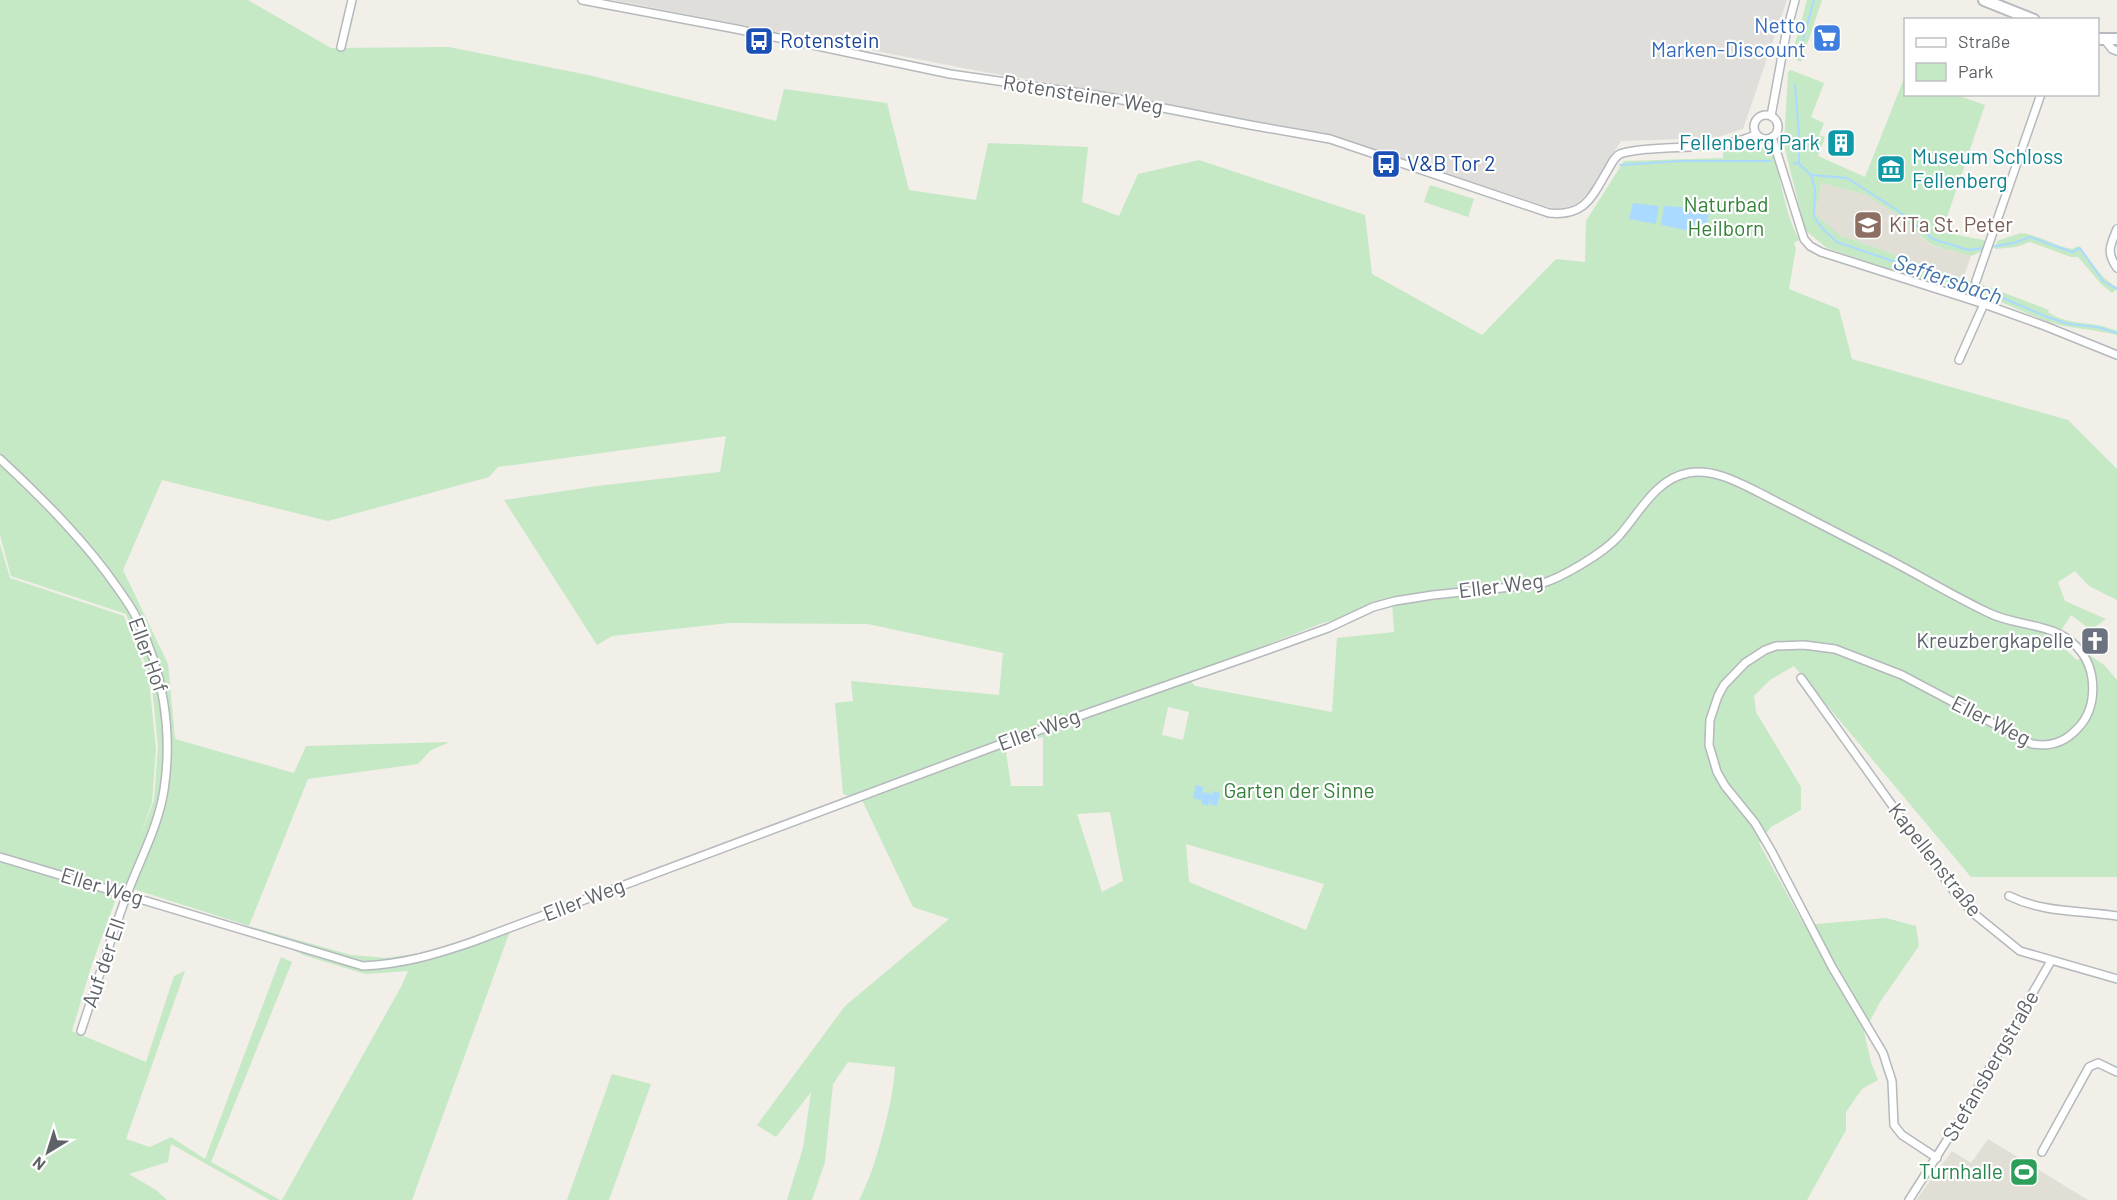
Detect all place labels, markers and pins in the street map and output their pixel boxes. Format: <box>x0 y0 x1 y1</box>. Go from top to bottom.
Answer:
place label: Netto Marken-Discount <box>1651 12 1806 61</box>
supermarket icon: Netto Marken-Discount <box>1811 22 1843 54</box>
bus stop icon: Rotenstein <box>743 25 775 57</box>
place label: Rotenstein <box>780 27 879 52</box>
building icon: Fellenberg Park <box>1825 127 1857 159</box>
place label: Fellenberg Park <box>1679 129 1820 154</box>
place label: Museum Schloss Fellenberg <box>1912 143 2063 192</box>
bus stop icon: V&B Tor 2 <box>1370 148 1402 180</box>
place label: V&B Tor 2 <box>1407 150 1496 175</box>
museum icon: Museum Schloss Fellenberg <box>1875 153 1907 185</box>
school or university icon: KiTa St. Peter <box>1852 209 1884 241</box>
place label: KiTa St. Peter <box>1889 211 2013 236</box>
church icon: Kreuzbergkapelle <box>2079 625 2111 657</box>
place label: Kreuzbergkapelle <box>1916 627 2074 652</box>
sports icon: Turnhalle <box>2008 1156 2040 1188</box>
place label: Turnhalle <box>1919 1158 2003 1183</box>

